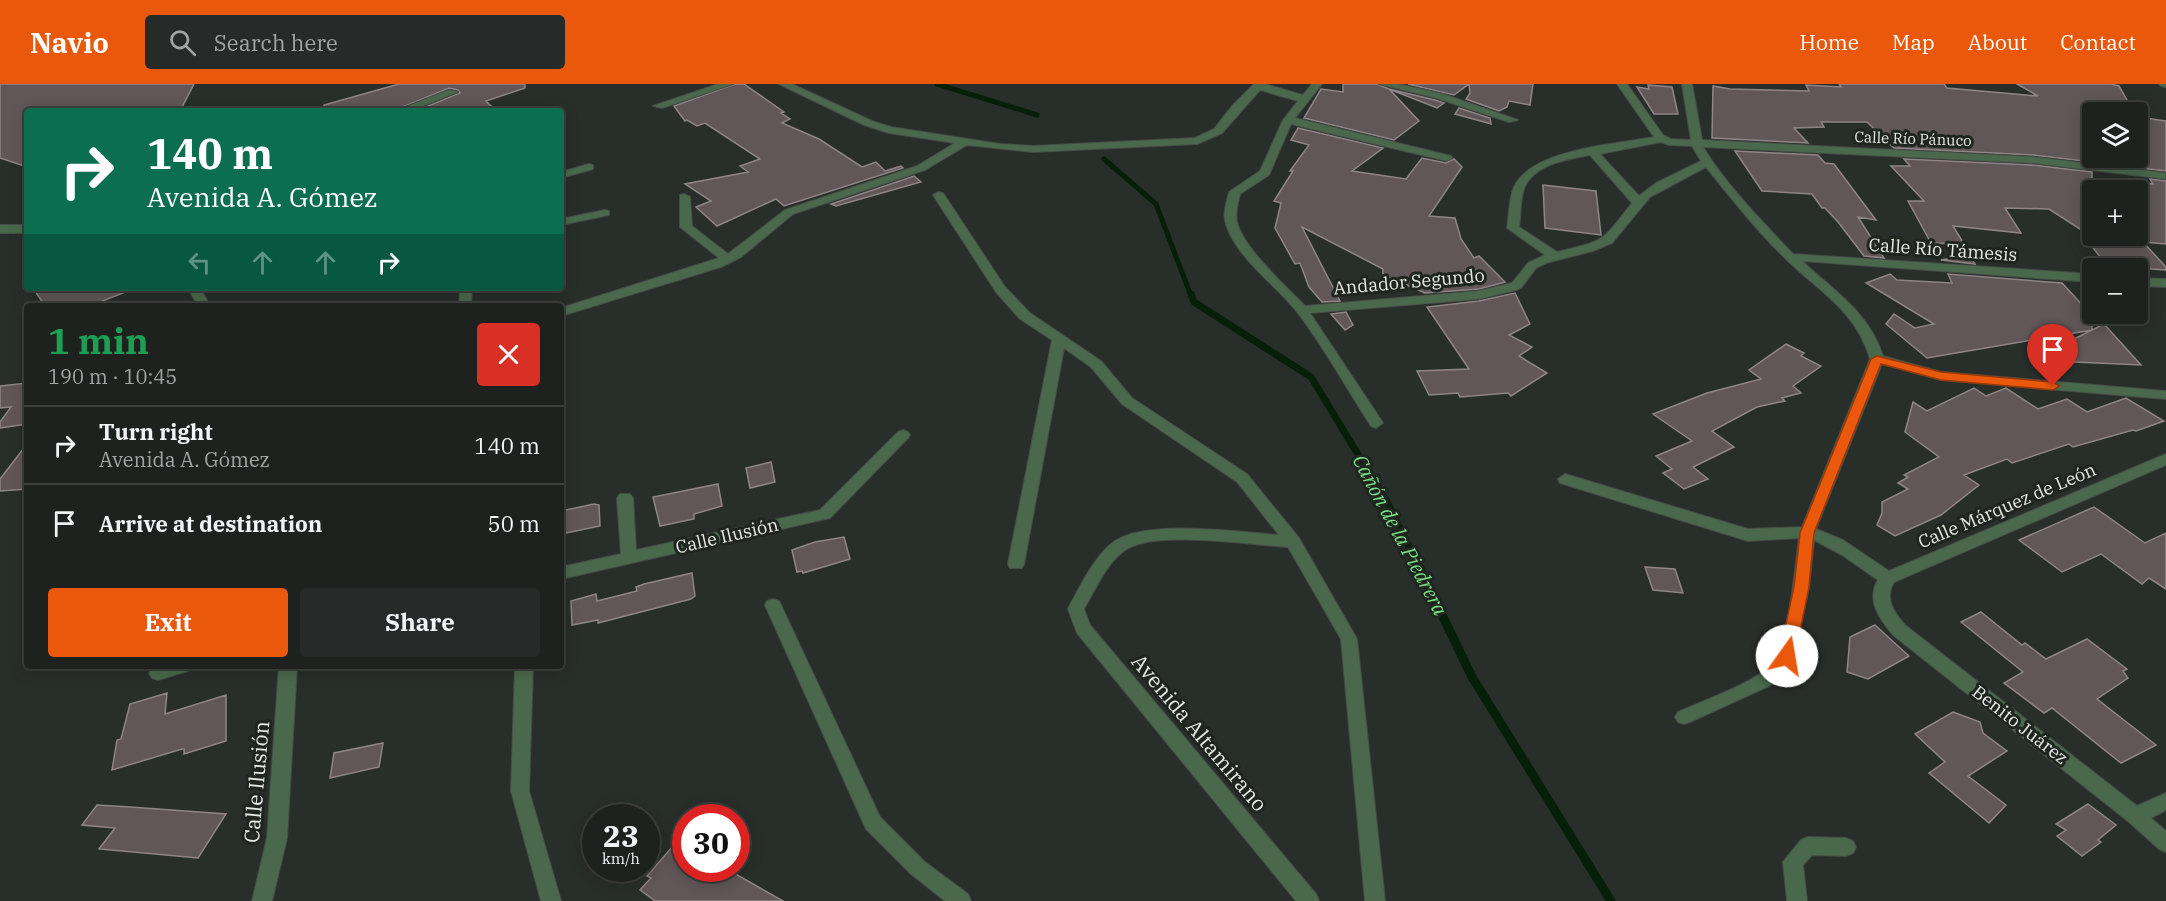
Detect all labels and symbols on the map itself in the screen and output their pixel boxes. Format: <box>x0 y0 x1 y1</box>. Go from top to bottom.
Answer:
street label: Calle Río Pánuco <box>1854 127 1972 150</box>
street label: Calle Río Támesis <box>1868 233 2018 266</box>
street label: Andador Segundo <box>1332 263 1485 300</box>
pin <box>2027 324 2078 386</box>
water label: Cañón de la Piedrera <box>1347 450 1454 620</box>
street label: Calle Márquez de León <box>1914 458 2099 553</box>
street label: Calle Ilusión <box>673 513 781 559</box>
position arrow <box>1755 624 1819 688</box>
street label: Avenida Altamirano <box>1126 648 1274 817</box>
street label: Benito Juárez <box>1968 680 2073 769</box>
street label: Calle Ilusión <box>237 720 275 844</box>
speed limit sign: 30 <box>672 804 750 882</box>

